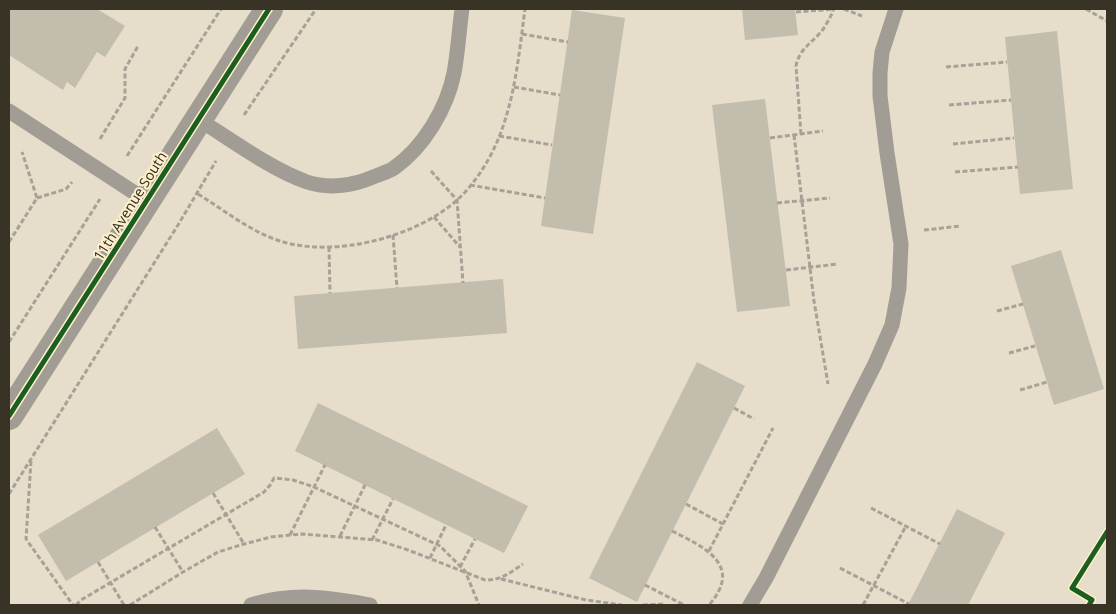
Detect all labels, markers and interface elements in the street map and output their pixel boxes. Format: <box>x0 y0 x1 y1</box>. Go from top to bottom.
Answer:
street label: 11th Avenue South <box>88 148 171 264</box>

